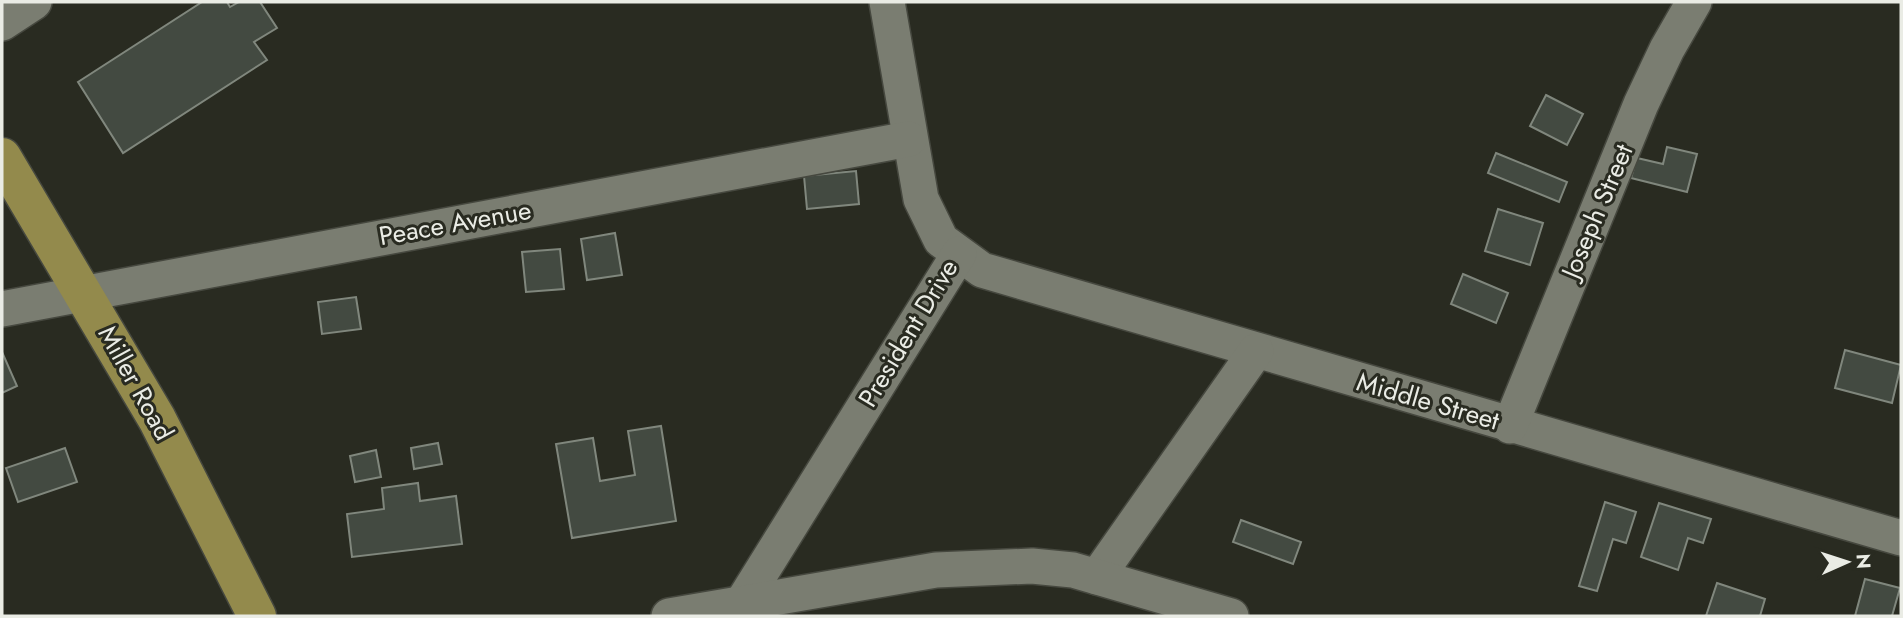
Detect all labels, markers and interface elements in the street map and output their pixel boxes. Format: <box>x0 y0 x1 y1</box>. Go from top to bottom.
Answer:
street label: Joseph Street <box>1550 137 1643 287</box>
street label: Peace Avenue <box>376 191 534 255</box>
street label: President Drive <box>849 252 967 414</box>
street label: Miller Road <box>89 319 183 447</box>
street label: Middle Street <box>1352 363 1504 440</box>
north arrow <box>1812 527 1882 597</box>
text: N <box>1850 553 1877 569</box>

